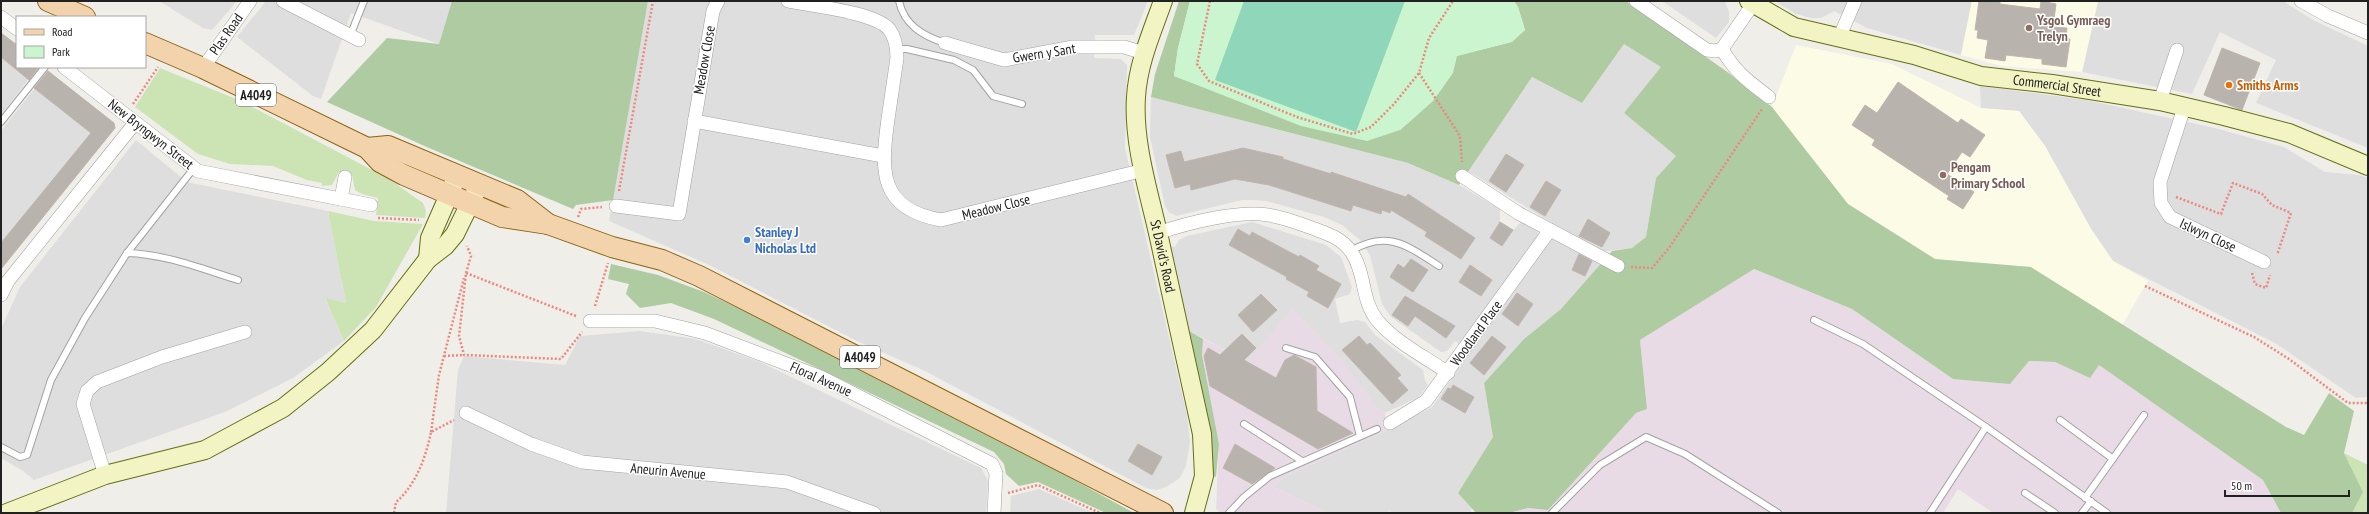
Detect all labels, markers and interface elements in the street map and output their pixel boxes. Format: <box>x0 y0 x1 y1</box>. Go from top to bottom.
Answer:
street label: Plas Road <box>205 10 247 58</box>
place label: Ysgol Gymraeg Trelyn <box>2036 11 2111 45</box>
legend <box>16 16 146 68</box>
marker: Ysgol Gymraeg Trelyn <box>2024 23 2034 33</box>
text: Road <box>52 24 72 39</box>
street label: Meadow Close <box>689 24 719 96</box>
street label: Gwern y Sant <box>1011 39 1077 67</box>
text: Park <box>52 44 70 59</box>
street label: Commercial Street <box>2012 71 2103 101</box>
place label: Smiths Arms <box>2237 76 2299 94</box>
marker: Smiths Arms <box>2224 80 2234 90</box>
road number: A4049 <box>236 84 276 106</box>
street label: New Bryngwyn Street <box>105 95 198 173</box>
place label: Pengam Primary School <box>1951 158 2026 192</box>
marker: Pengam Primary School <box>1938 170 1948 180</box>
street label: Meadow Close <box>960 190 1032 224</box>
street label: Islwyn Close <box>2177 214 2239 256</box>
street label: St David's Road <box>1146 218 1180 294</box>
place label: Stanley J Nicholas Ltd <box>755 223 816 257</box>
marker: Stanley J Nicholas Ltd <box>742 235 752 245</box>
street label: Woodland Place <box>1446 296 1506 369</box>
road number: A4049 <box>840 346 880 368</box>
street label: Floral Avenue <box>787 357 855 401</box>
street label: Aneurin Avenue <box>630 459 707 483</box>
scale bar <box>2225 472 2349 498</box>
text: 50 m <box>2231 478 2252 493</box>

